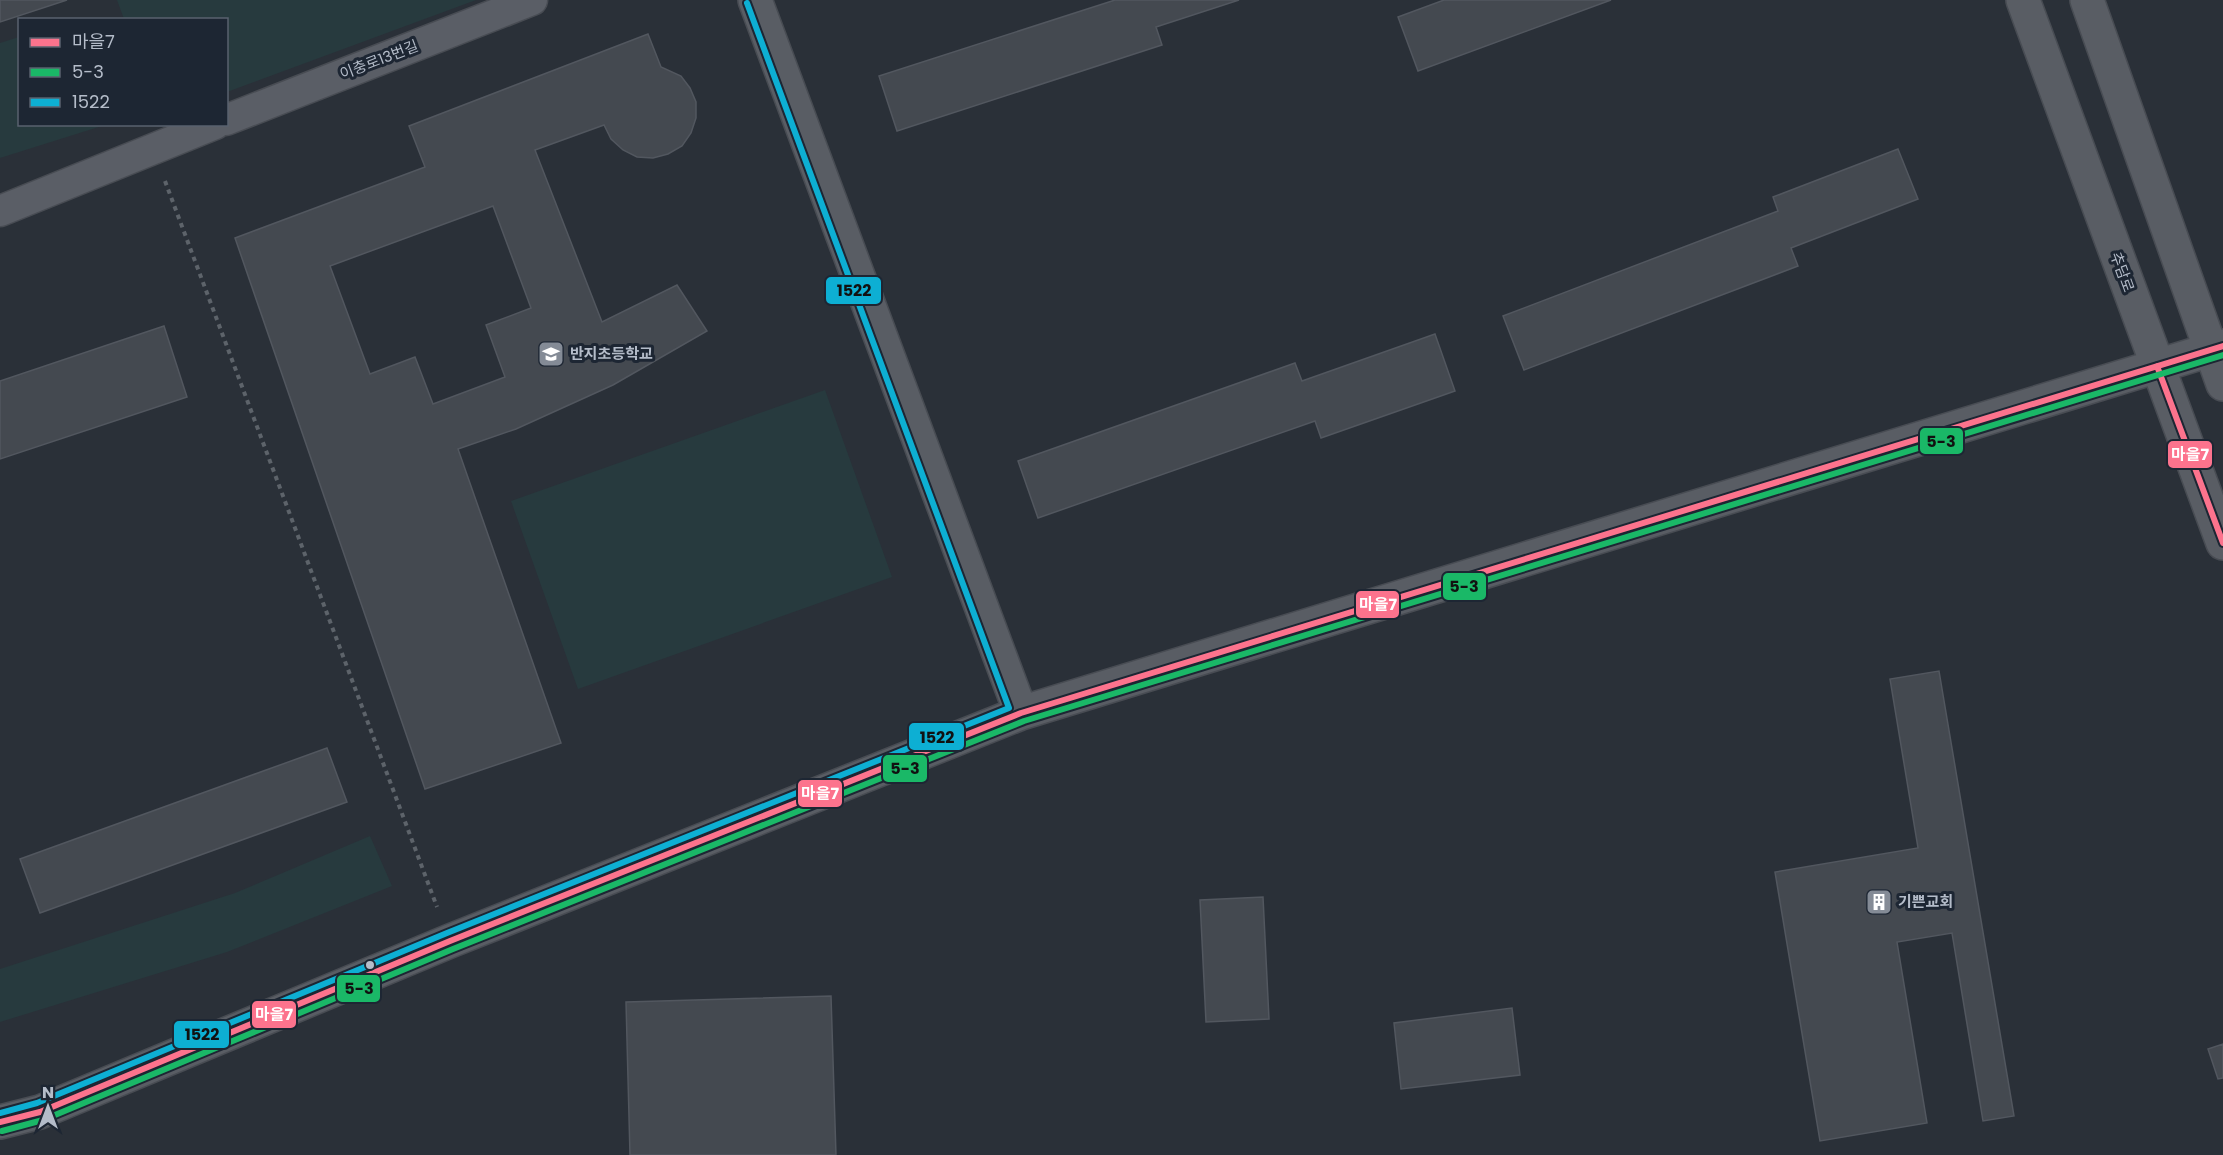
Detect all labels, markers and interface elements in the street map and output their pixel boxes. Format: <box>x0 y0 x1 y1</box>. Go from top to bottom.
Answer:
legend <box>18 18 228 126</box>
text: 마을7 <box>72 29 115 54</box>
street label: 이충로13번길 <box>336 35 421 84</box>
text: 5-3 <box>72 59 104 84</box>
text: 1522 <box>72 89 110 114</box>
street label: 추담로 <box>2106 249 2139 295</box>
line badge: 1522 <box>825 276 882 305</box>
text: 1522 <box>837 279 871 302</box>
school or university icon: 반지초등학교 <box>536 339 566 369</box>
place label: 반지초등학교 <box>570 343 653 364</box>
line badge: 5-3 <box>1919 427 1964 455</box>
text: 5-3 <box>1926 430 1956 453</box>
line badge: 마을7 <box>2167 440 2213 469</box>
text: 마을7 <box>2171 443 2209 466</box>
line badge: 5-3 <box>1442 572 1487 601</box>
text: 5-3 <box>1449 575 1479 598</box>
line badge: 마을7 <box>1355 590 1400 619</box>
text: 마을7 <box>1359 593 1397 616</box>
line badge: 1522 <box>908 722 965 751</box>
text: 1522 <box>920 726 954 749</box>
line badge: 5-3 <box>882 754 928 783</box>
text: 5-3 <box>890 757 920 780</box>
line badge: 마을7 <box>797 779 843 808</box>
text: 마을7 <box>801 782 839 805</box>
building icon: 기쁜교회 <box>1864 887 1894 917</box>
place label: 기쁜교회 <box>1898 891 1953 912</box>
unlabelled marker <box>364 959 376 971</box>
line badge: 5-3 <box>336 974 381 1003</box>
text: 5-3 <box>344 977 374 1000</box>
line badge: 마을7 <box>251 1000 297 1029</box>
text: 마을7 <box>255 1003 293 1026</box>
line badge: 1522 <box>173 1020 230 1049</box>
text: 1522 <box>185 1023 219 1046</box>
north arrow <box>18 1077 78 1137</box>
text: N <box>42 1081 54 1104</box>

